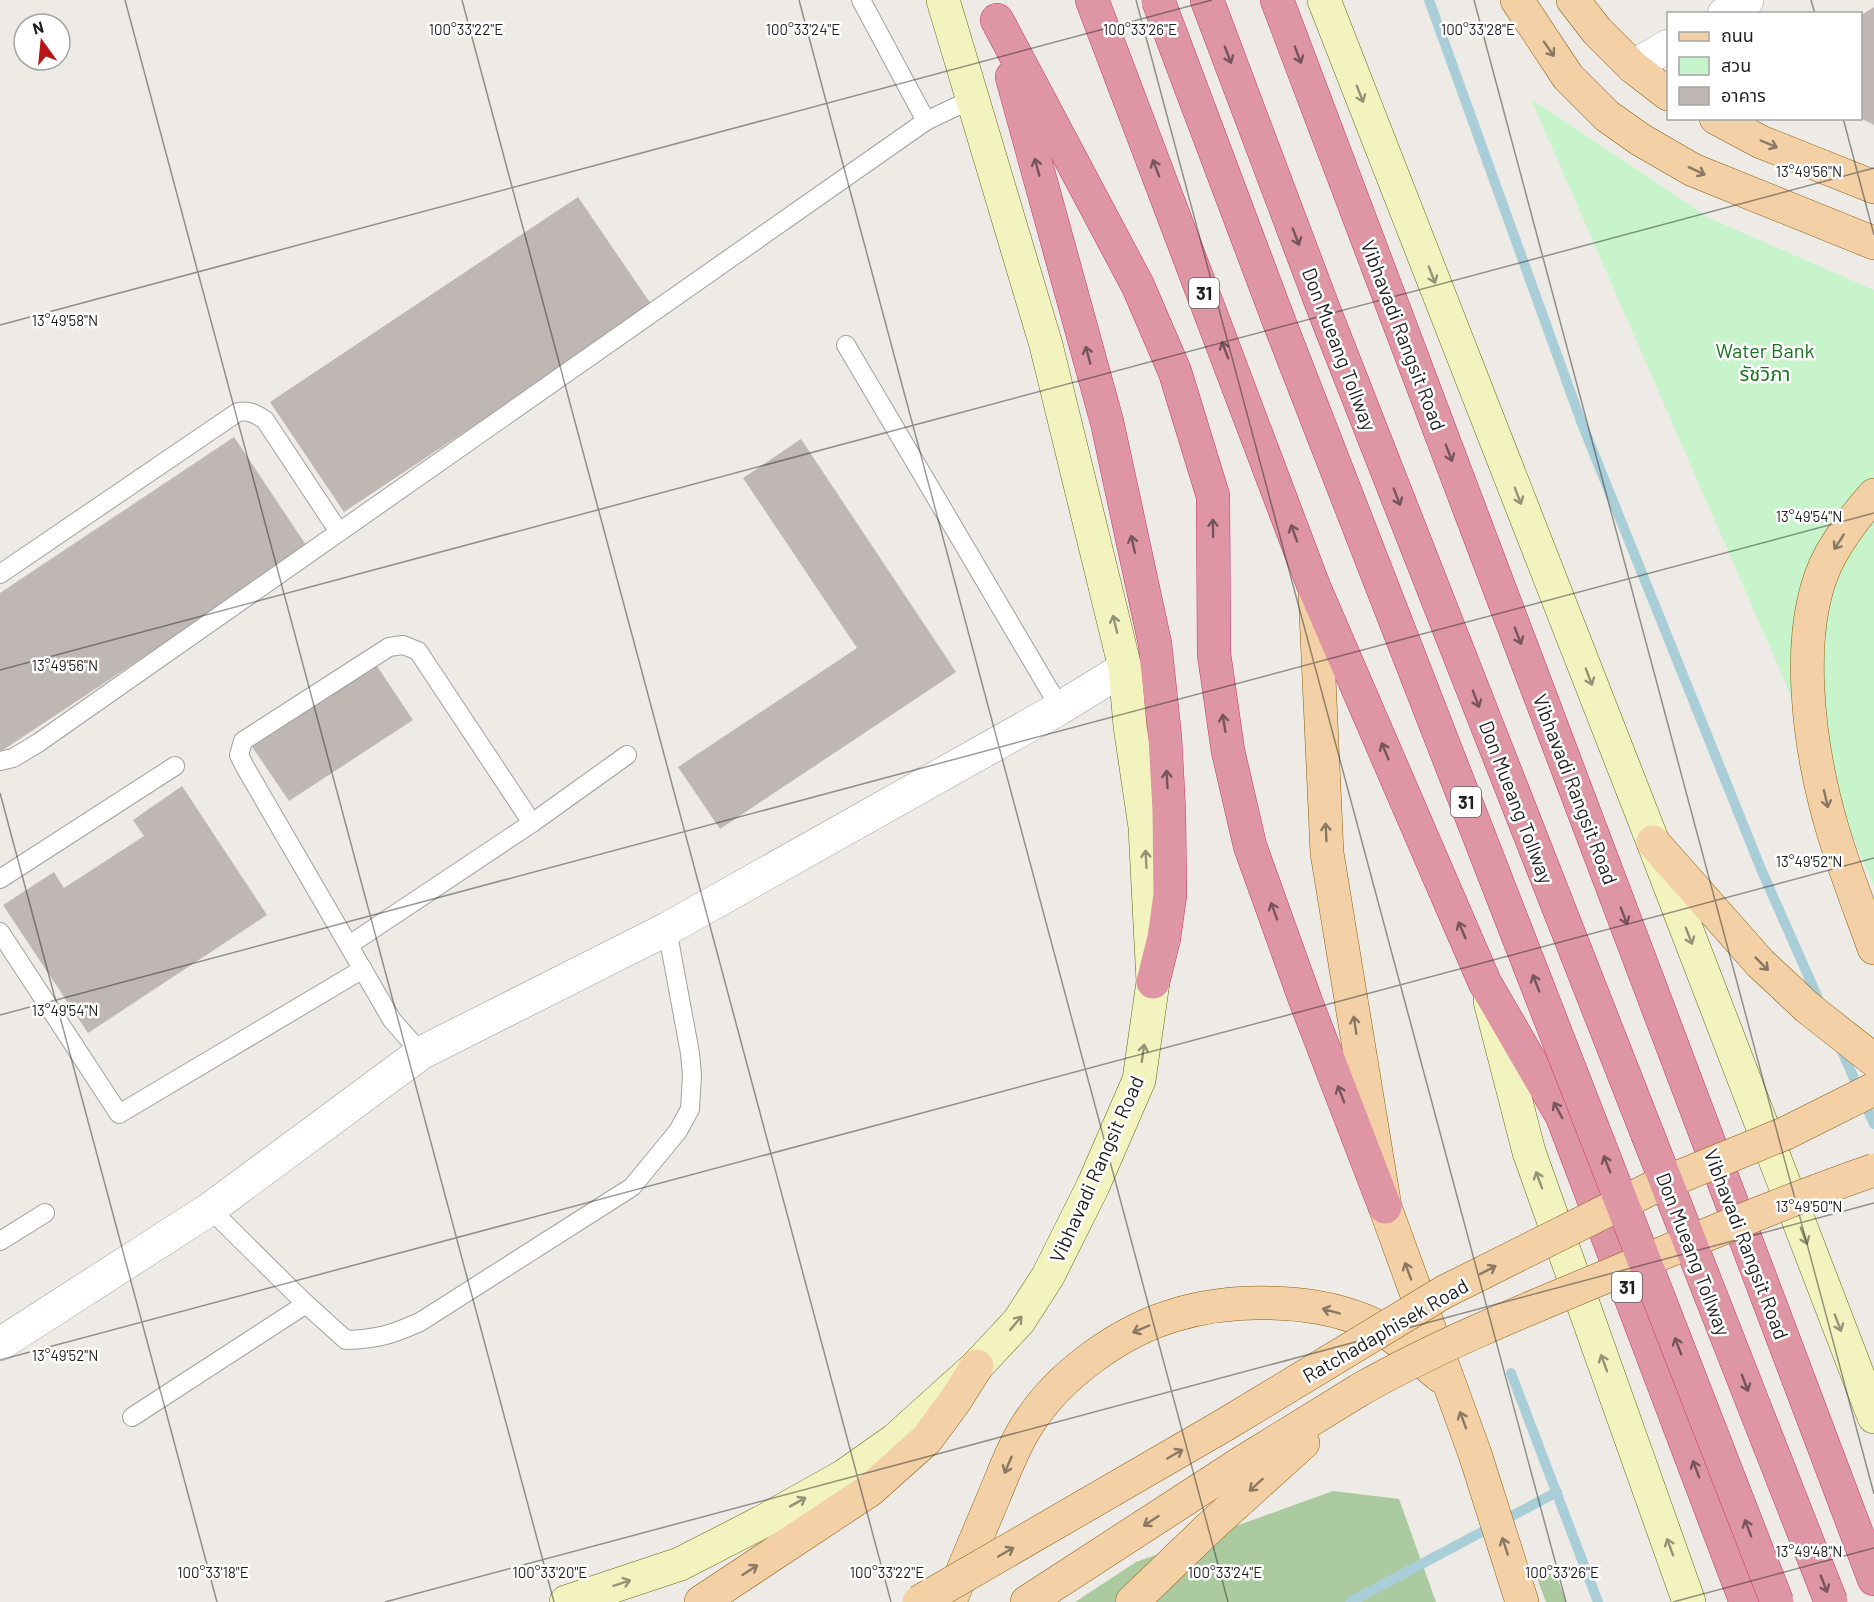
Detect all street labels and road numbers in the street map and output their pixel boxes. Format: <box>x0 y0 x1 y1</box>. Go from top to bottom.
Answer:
street label: Vibhavadi Rangsit Road <box>1357 236 1451 434</box>
street label: Don Mueang Tollway <box>1298 264 1382 434</box>
road number: 31 <box>1189 278 1219 308</box>
street label: Vibhavadi Rangsit Road <box>1529 690 1623 888</box>
street label: Don Mueang Tollway <box>1475 717 1559 887</box>
road number: 31 <box>1451 787 1481 817</box>
street label: Vibhavadi Rangsit Road <box>1044 1072 1148 1266</box>
street label: Vibhavadi Rangsit Road <box>1700 1145 1794 1343</box>
street label: Don Mueang Tollway <box>1652 1169 1736 1339</box>
road number: 31 <box>1612 1272 1642 1302</box>
street label: Ratchadaphisek Road <box>1298 1273 1472 1387</box>

